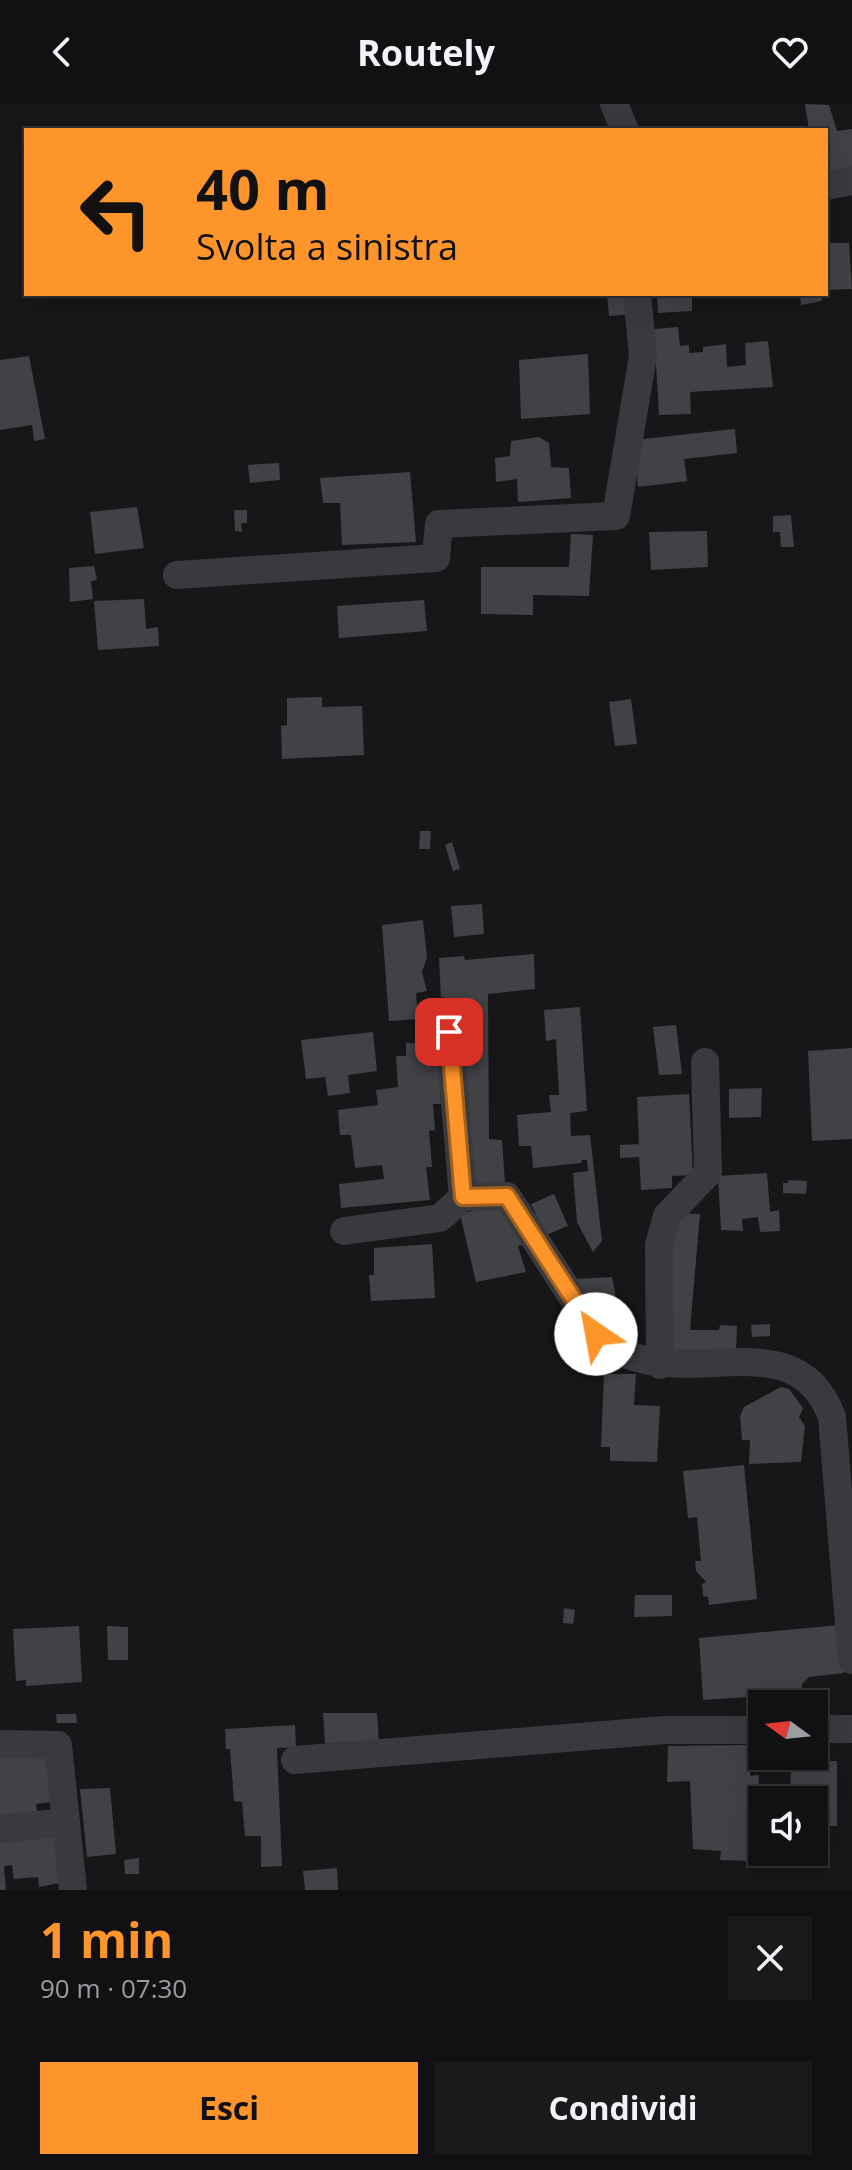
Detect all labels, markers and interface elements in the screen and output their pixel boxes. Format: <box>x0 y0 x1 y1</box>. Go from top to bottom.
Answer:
text: Routely <box>357 28 495 77</box>
icon: back <box>40 30 84 74</box>
icon: heart <box>768 30 812 74</box>
text: 40 m <box>196 150 330 226</box>
icon: left <box>64 160 168 264</box>
text: Svolta a sinistra <box>196 222 458 271</box>
pin <box>415 998 483 1066</box>
icon: arrive <box>427 1010 471 1054</box>
position arrow <box>554 1292 638 1376</box>
north arrow <box>748 1690 828 1770</box>
map controls <box>748 1690 828 1866</box>
button: sound <box>748 1786 828 1866</box>
text: 1 min <box>40 1907 173 1972</box>
button: close <box>728 1916 812 2000</box>
text: 90 m · 07:30 <box>40 1970 187 2006</box>
button: Esci <box>40 2062 418 2154</box>
button: Condividi <box>434 2062 812 2154</box>

